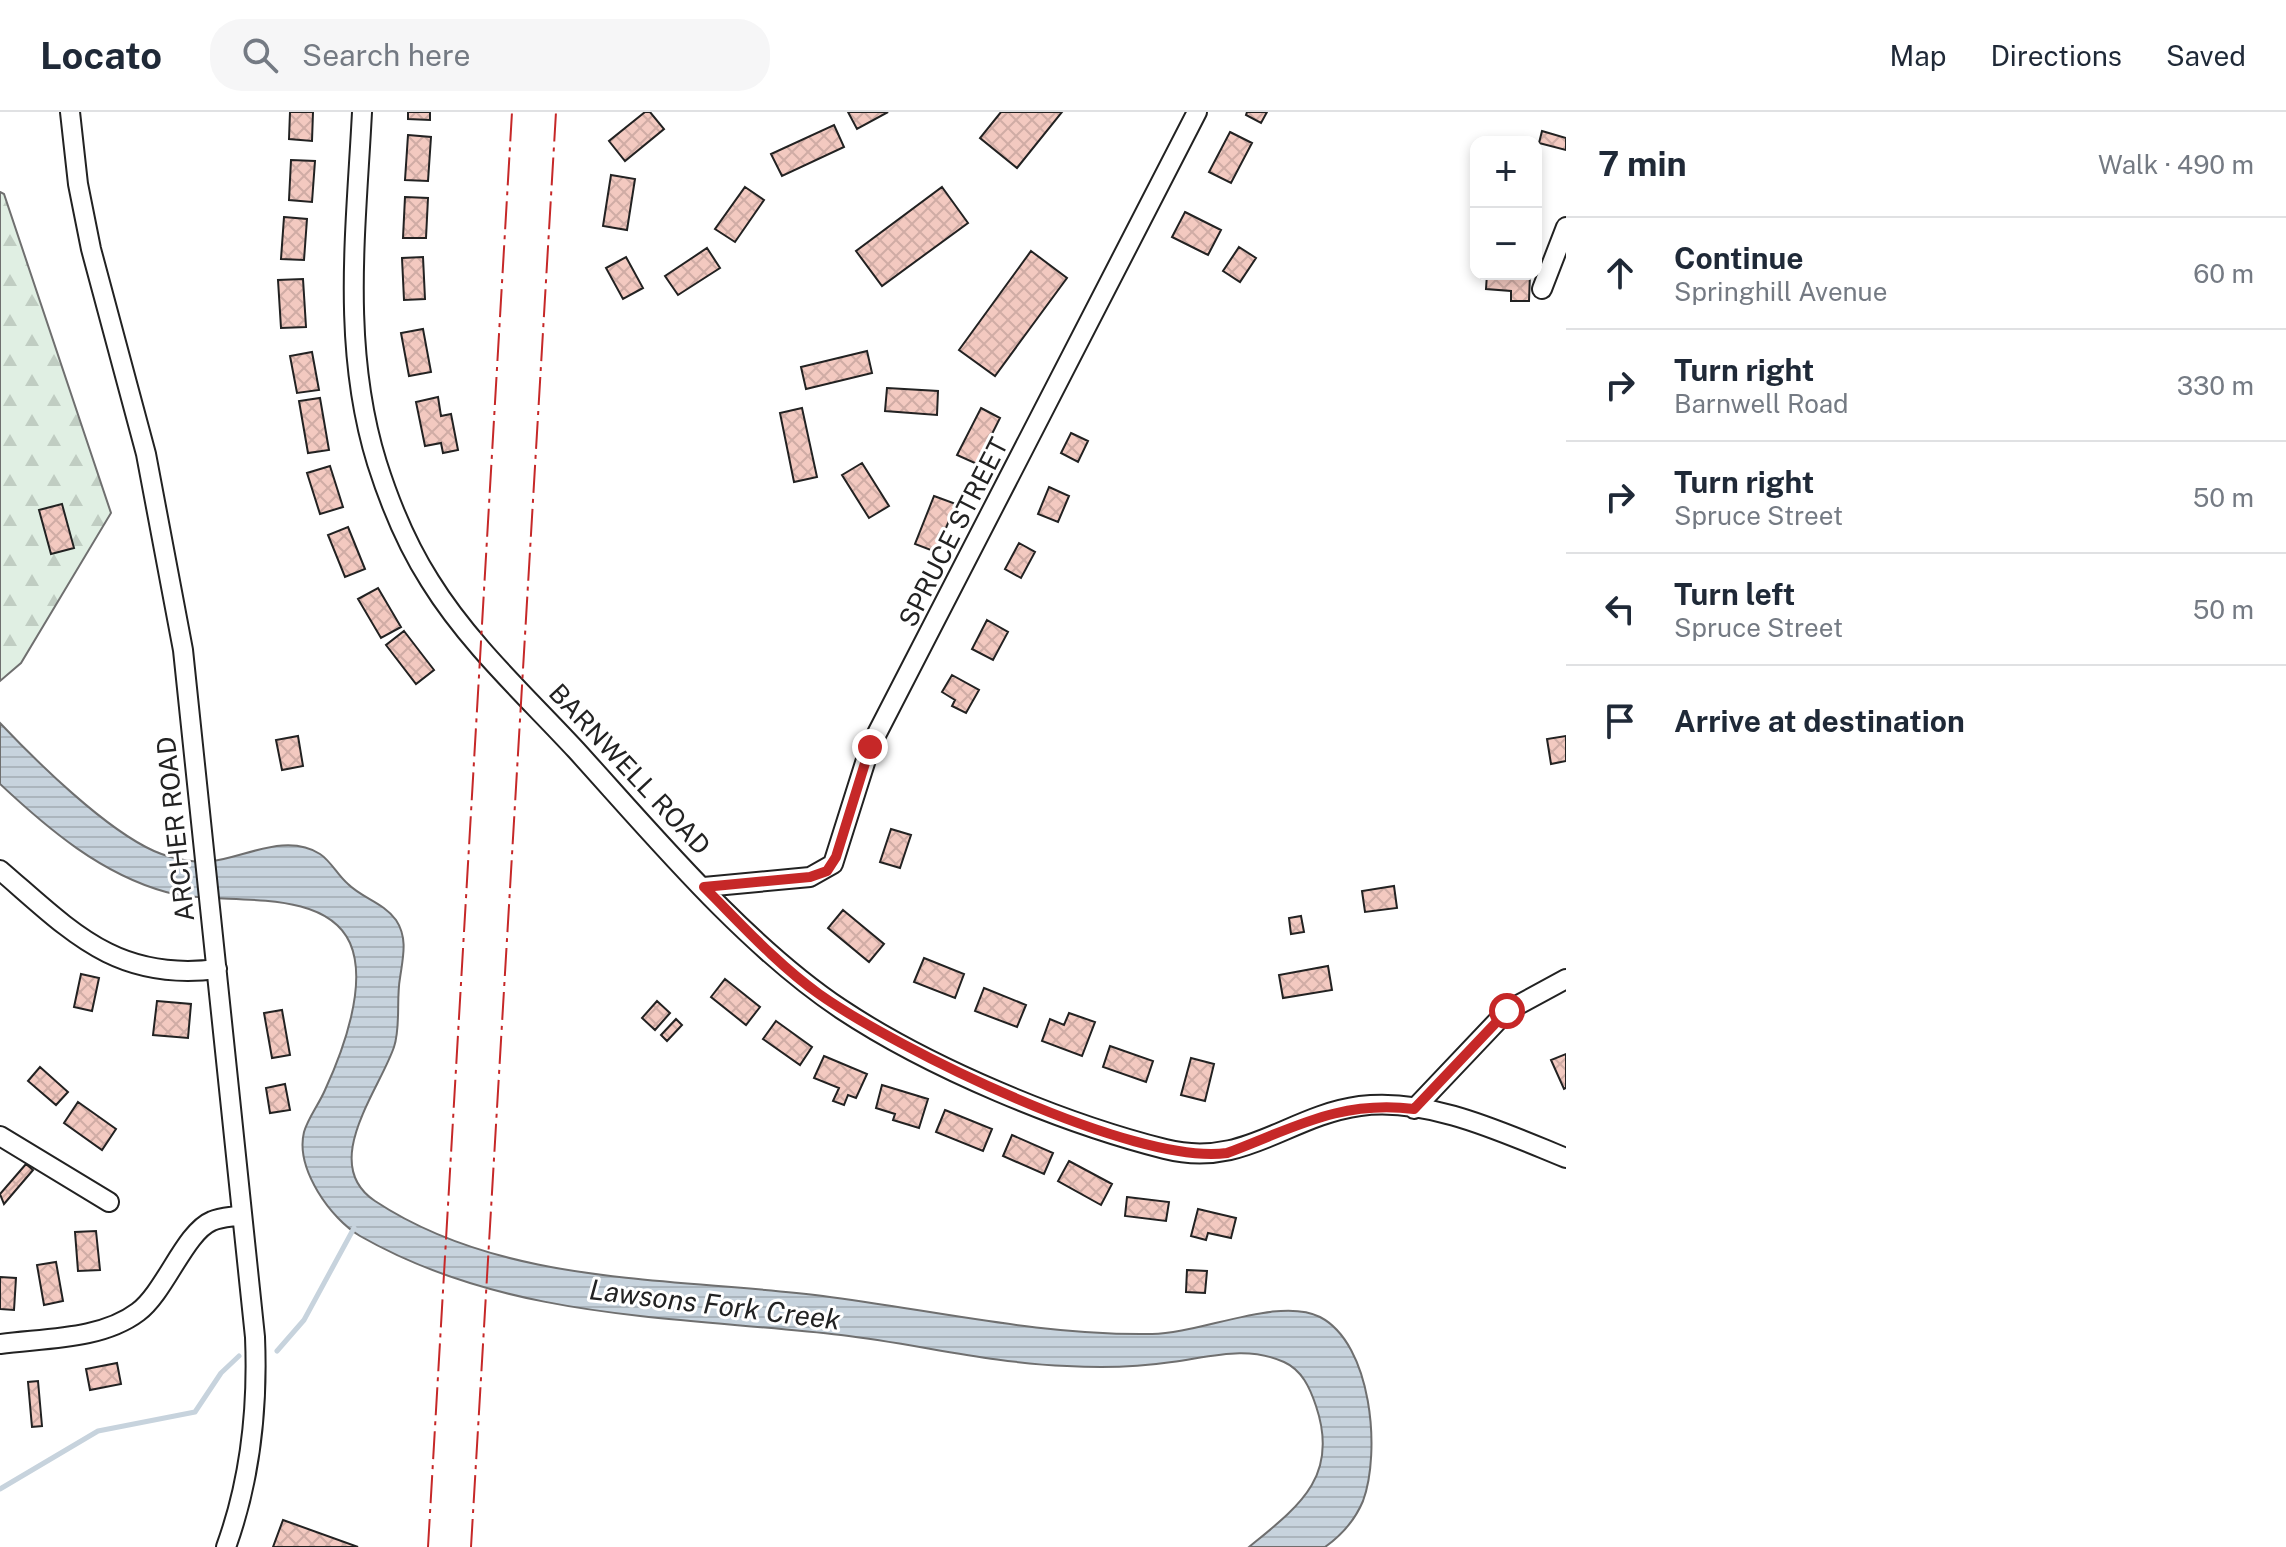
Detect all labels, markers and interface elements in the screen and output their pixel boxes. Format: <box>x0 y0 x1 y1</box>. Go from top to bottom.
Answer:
search box <box>210 19 770 91</box>
text: Locato <box>40 33 162 78</box>
icon: search <box>238 33 282 77</box>
text: Search here <box>302 37 470 73</box>
text: Map <box>1890 39 1946 72</box>
text: Directions <box>1990 39 2122 72</box>
text: Saved <box>2166 39 2246 72</box>
map controls <box>1470 136 1542 280</box>
button: + <box>1470 136 1542 208</box>
text: 7 min <box>1598 144 1687 184</box>
text: Walk · 490 m <box>2098 149 2254 180</box>
button: − <box>1470 208 1542 280</box>
text: Continue <box>1674 240 1804 276</box>
icon: ahead <box>1598 251 1642 295</box>
text: 60 m <box>2193 258 2254 289</box>
text: Springhill Avenue <box>1674 276 1887 307</box>
text: Turn right <box>1674 352 1814 388</box>
icon: right <box>1598 363 1642 407</box>
text: 330 m <box>2177 370 2254 401</box>
text: Barnwell Road <box>1674 388 1849 419</box>
street label: SPRUCE STREET <box>892 432 1014 632</box>
text: Turn right <box>1674 464 1814 500</box>
icon: right <box>1598 475 1642 519</box>
text: 50 m <box>2193 482 2254 513</box>
text: Spruce Street <box>1674 500 1843 531</box>
text: Turn left <box>1674 576 1795 612</box>
icon: left <box>1598 587 1642 631</box>
text: 50 m <box>2193 594 2254 625</box>
text: Spruce Street <box>1674 612 1843 643</box>
street label: BARNWELL ROAD <box>543 677 717 861</box>
icon: arrive <box>1598 699 1642 743</box>
text: Arrive at destination <box>1674 703 1965 739</box>
route end <box>852 729 888 765</box>
street label: ARCHER ROAD <box>150 735 200 923</box>
route start <box>1489 993 1525 1029</box>
water label: Lawsons Fork Creek <box>588 1272 842 1336</box>

